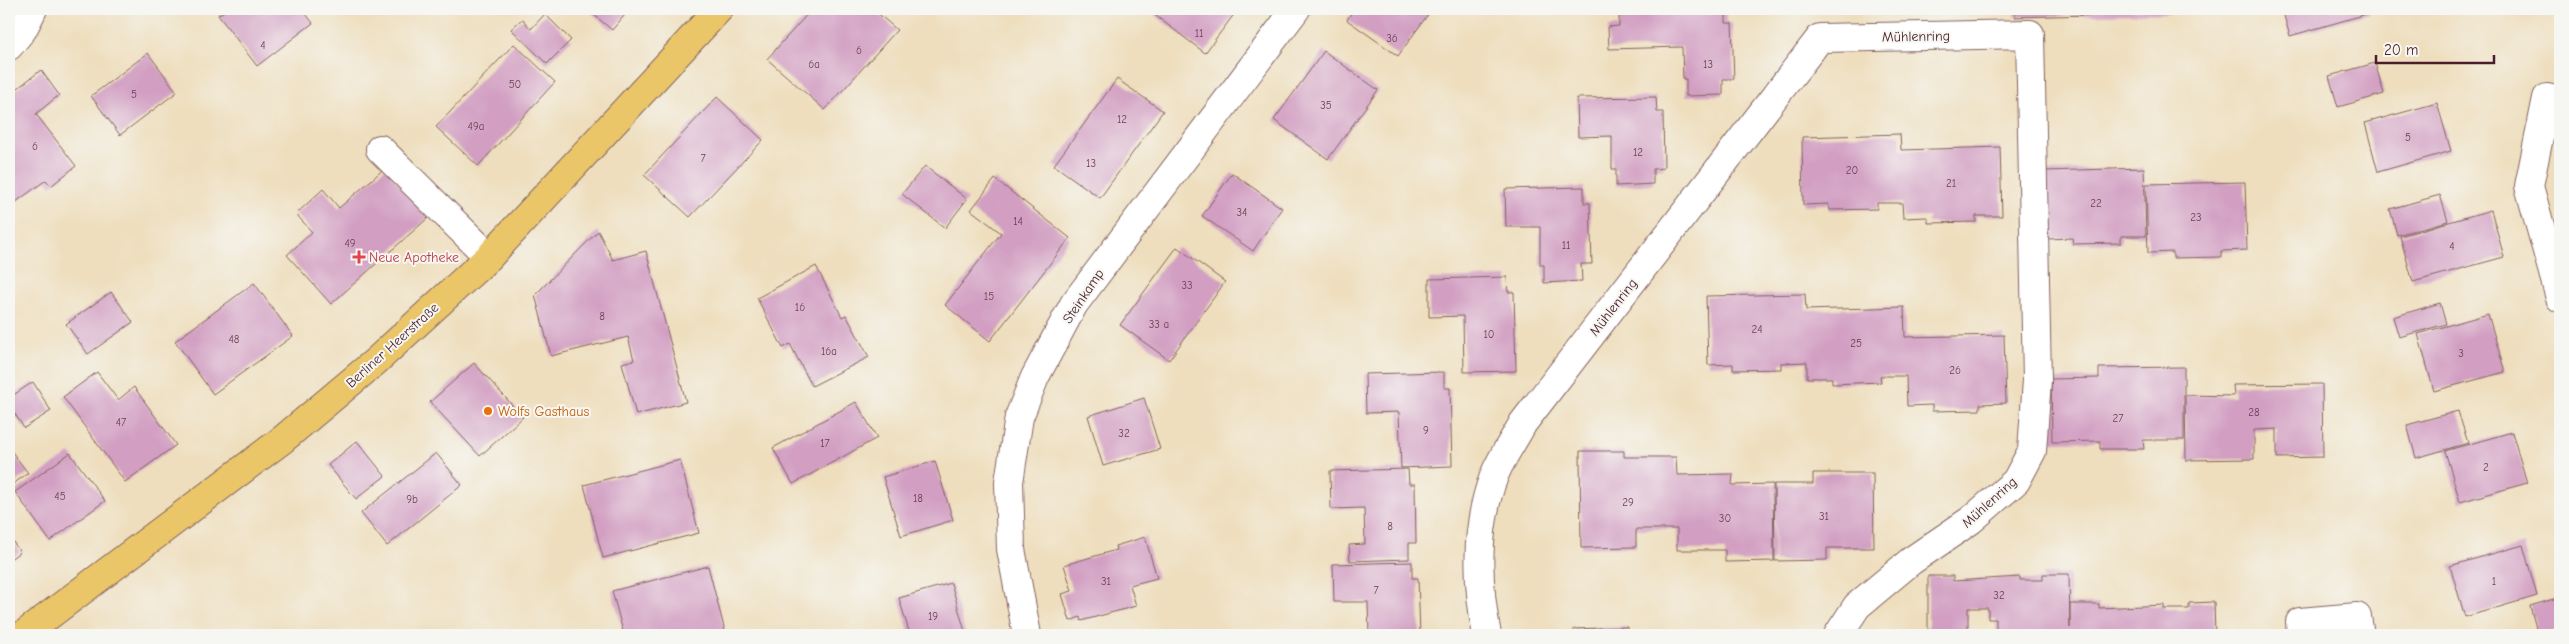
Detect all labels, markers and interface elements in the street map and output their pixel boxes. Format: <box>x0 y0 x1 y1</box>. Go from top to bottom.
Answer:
house number: 11 <box>1195 27 1203 40</box>
street label: Mühlenring <box>1882 27 1950 46</box>
house number: 36 <box>1386 32 1398 45</box>
scale bar <box>2376 32 2494 64</box>
house number: 4 <box>260 39 266 52</box>
text: 20 m <box>2384 41 2418 59</box>
house number: 6 <box>856 44 862 57</box>
house number: 6a <box>808 58 820 71</box>
house number: 13 <box>1703 58 1713 71</box>
house number: 50 <box>509 78 521 91</box>
house number: 5 <box>131 88 137 101</box>
house number: 35 <box>1320 99 1332 112</box>
house number: 12 <box>1117 113 1127 126</box>
house number: 49a <box>468 120 484 133</box>
house number: 5 <box>2405 131 2411 144</box>
house number: 6 <box>32 140 38 153</box>
house number: 12 <box>1633 146 1643 159</box>
house number: 7 <box>700 152 706 165</box>
house number: 13 <box>1086 157 1096 170</box>
house number: 20 <box>1846 164 1858 177</box>
house number: 21 <box>1946 177 1956 190</box>
house number: 22 <box>2090 197 2102 210</box>
house number: 34 <box>1237 206 1247 219</box>
house number: 23 <box>2190 211 2202 224</box>
house number: 14 <box>1013 215 1023 228</box>
house number: 49 <box>344 237 356 250</box>
house number: 11 <box>1562 239 1570 252</box>
house number: 4 <box>2449 240 2455 253</box>
place label: Neue Apotheke <box>369 249 459 266</box>
marker: Neue Apotheke <box>353 251 365 263</box>
street label: Steinkamp <box>1059 266 1108 327</box>
street label: Mühlenring <box>1586 275 1641 339</box>
house number: 33 <box>1181 279 1193 292</box>
house number: 15 <box>984 290 994 303</box>
street label: Berliner Heerstraße <box>342 299 442 391</box>
house number: 16 <box>795 301 805 314</box>
house number: 8 <box>599 310 605 323</box>
house number: 33 a <box>1149 318 1169 331</box>
house number: 24 <box>1751 323 1763 336</box>
house number: 10 <box>1483 328 1495 341</box>
house number: 48 <box>229 333 240 346</box>
house number: 25 <box>1850 337 1862 350</box>
house number: 16a <box>821 345 837 358</box>
house number: 3 <box>2458 347 2464 360</box>
house number: 26 <box>1949 364 1961 377</box>
place label: Wolfs Gasthaus <box>498 403 589 420</box>
marker: Wolfs Gasthaus <box>482 405 494 417</box>
house number: 28 <box>2248 406 2260 419</box>
house number: 27 <box>2113 412 2123 425</box>
house number: 47 <box>116 416 126 429</box>
house number: 9 <box>1423 424 1429 437</box>
house number: 32 <box>1118 427 1130 440</box>
house number: 17 <box>820 437 830 450</box>
house number: 2 <box>2483 461 2489 474</box>
street label: Mühlenring <box>1958 473 2020 531</box>
house number: 45 <box>54 490 66 503</box>
house number: 18 <box>913 492 923 505</box>
house number: 9b <box>406 493 418 506</box>
house number: 29 <box>1622 496 1634 509</box>
house number: 31 <box>1819 510 1829 523</box>
house number: 30 <box>1719 512 1731 525</box>
house number: 8 <box>1387 520 1393 533</box>
house number: 31 <box>1101 575 1111 588</box>
house number: 1 <box>2492 575 2496 588</box>
house number: 7 <box>1373 584 1379 597</box>
house number: 32 <box>1993 589 2005 602</box>
house number: 19 <box>928 610 938 623</box>

